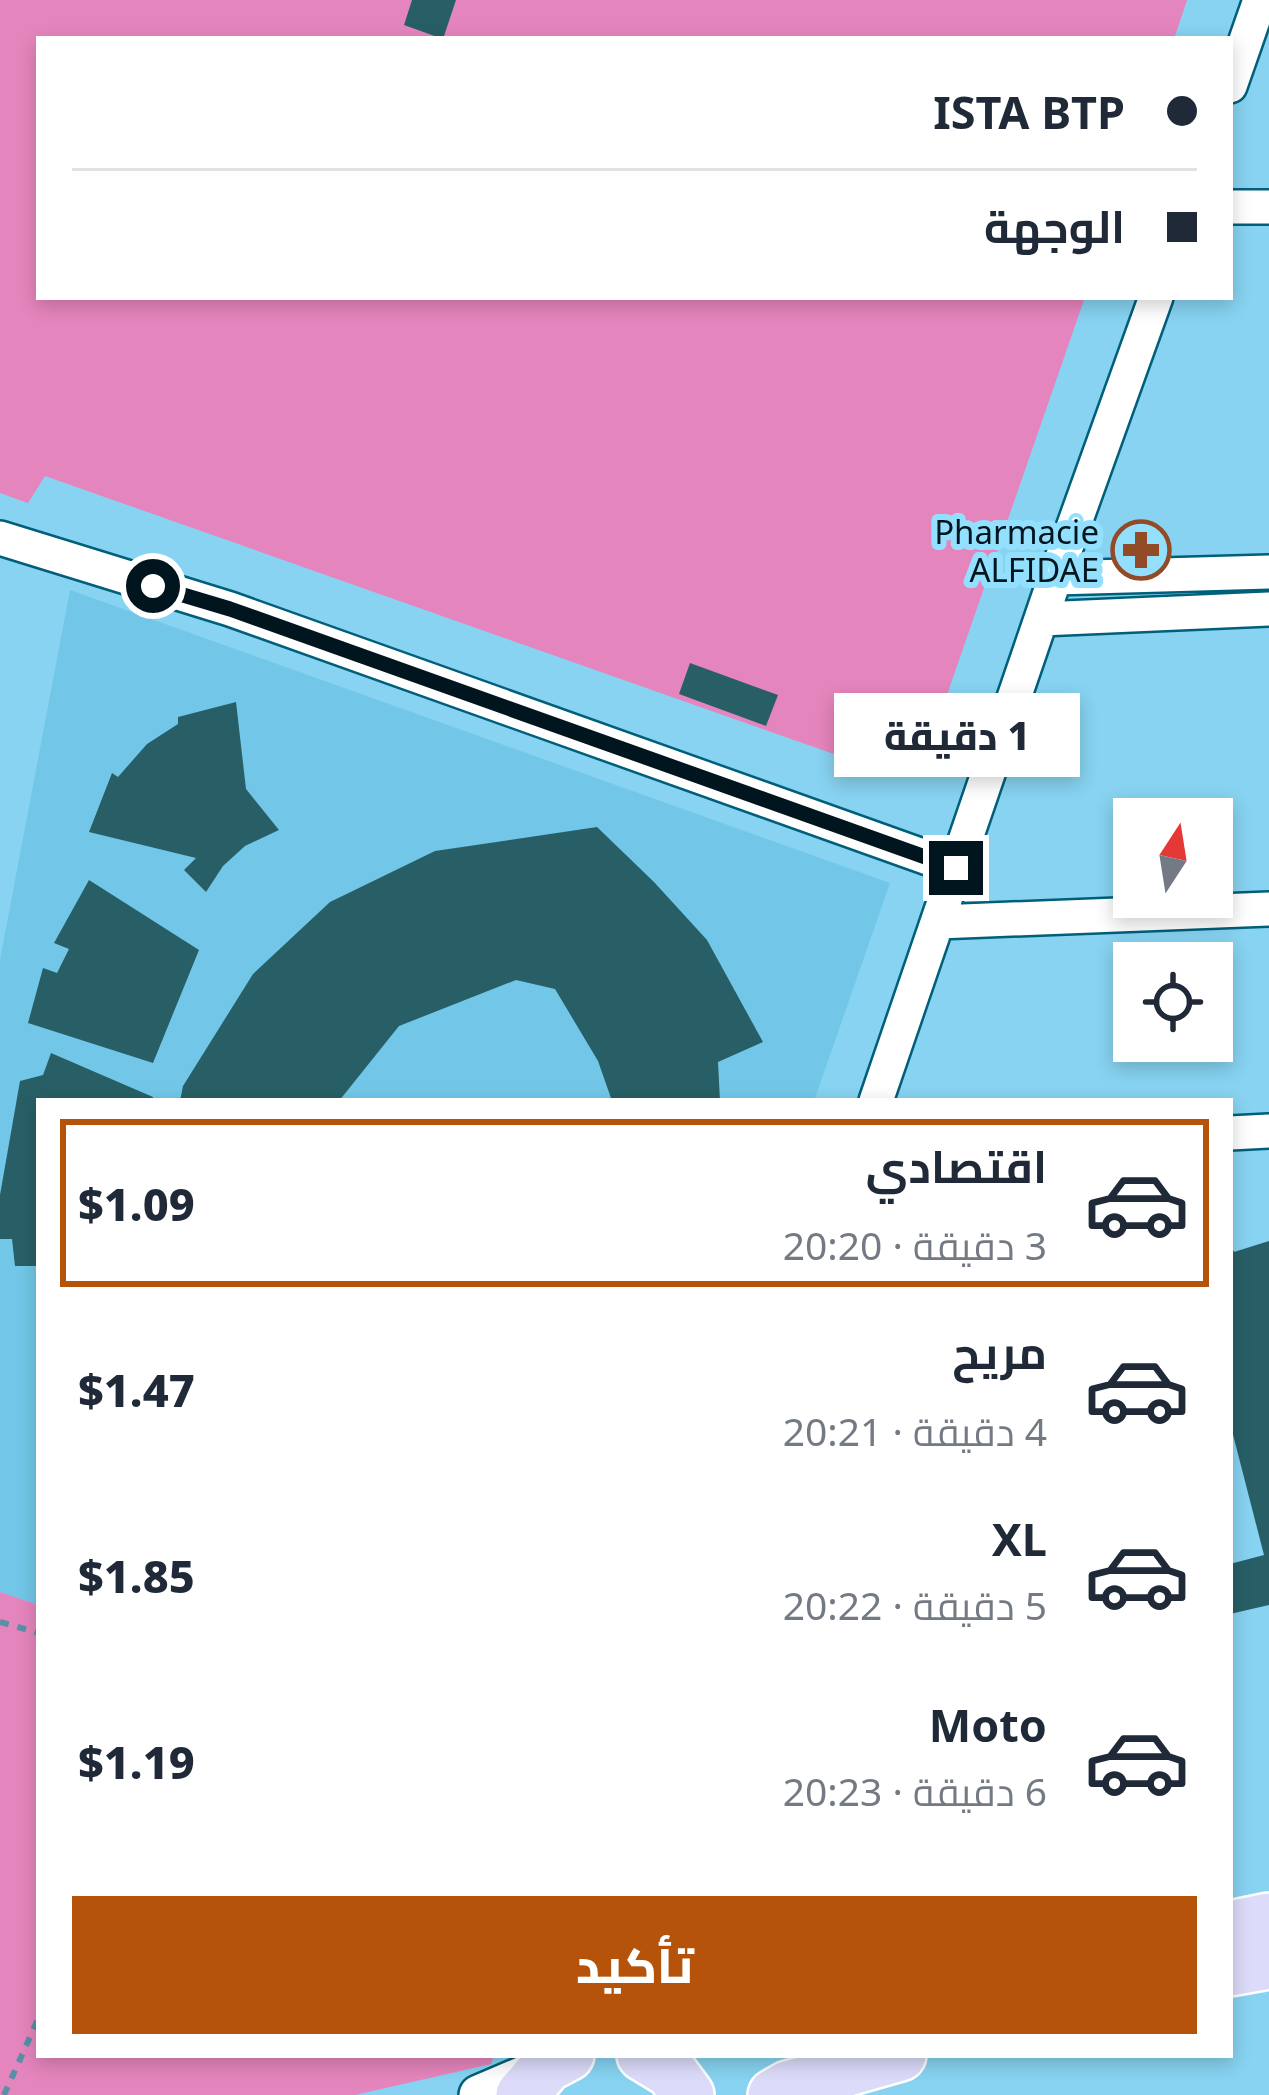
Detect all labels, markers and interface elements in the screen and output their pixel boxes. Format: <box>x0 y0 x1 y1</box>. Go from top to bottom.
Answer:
text: ISTA BTP <box>933 81 1125 142</box>
text: الوجهة <box>984 195 1125 256</box>
place label: Pharmacie ALFIDAE <box>934 509 1099 592</box>
pharmacy icon: Pharmacie ALFIDAE <box>1110 519 1172 581</box>
route start <box>126 559 180 613</box>
callout: 1 دقيقة <box>833 694 1079 778</box>
text: 1 دقيقة <box>884 708 1030 761</box>
north arrow <box>1113 798 1233 918</box>
map controls <box>1113 798 1233 1062</box>
route end <box>929 841 983 895</box>
button: locate <box>1113 942 1233 1062</box>
text: اقتصادي <box>866 1135 1047 1196</box>
icon: car <box>1083 1149 1191 1257</box>
text: $1.09 <box>78 1173 195 1234</box>
text: 3 دقيقة · 20:20 <box>783 1218 1047 1271</box>
text: مريح <box>952 1321 1047 1382</box>
icon: car <box>1083 1335 1191 1443</box>
text: $1.47 <box>78 1359 195 1420</box>
text: 4 دقيقة · 20:21 <box>783 1404 1047 1457</box>
text: XL <box>992 1508 1047 1569</box>
icon: car <box>1083 1521 1191 1629</box>
text: $1.85 <box>78 1545 195 1606</box>
text: 5 دقيقة · 20:22 <box>783 1578 1047 1631</box>
text: Moto <box>929 1694 1047 1755</box>
icon: car <box>1083 1707 1191 1815</box>
text: $1.19 <box>78 1731 195 1792</box>
text: 6 دقيقة · 20:23 <box>783 1764 1047 1817</box>
button: تأكيد <box>72 1896 1197 2034</box>

